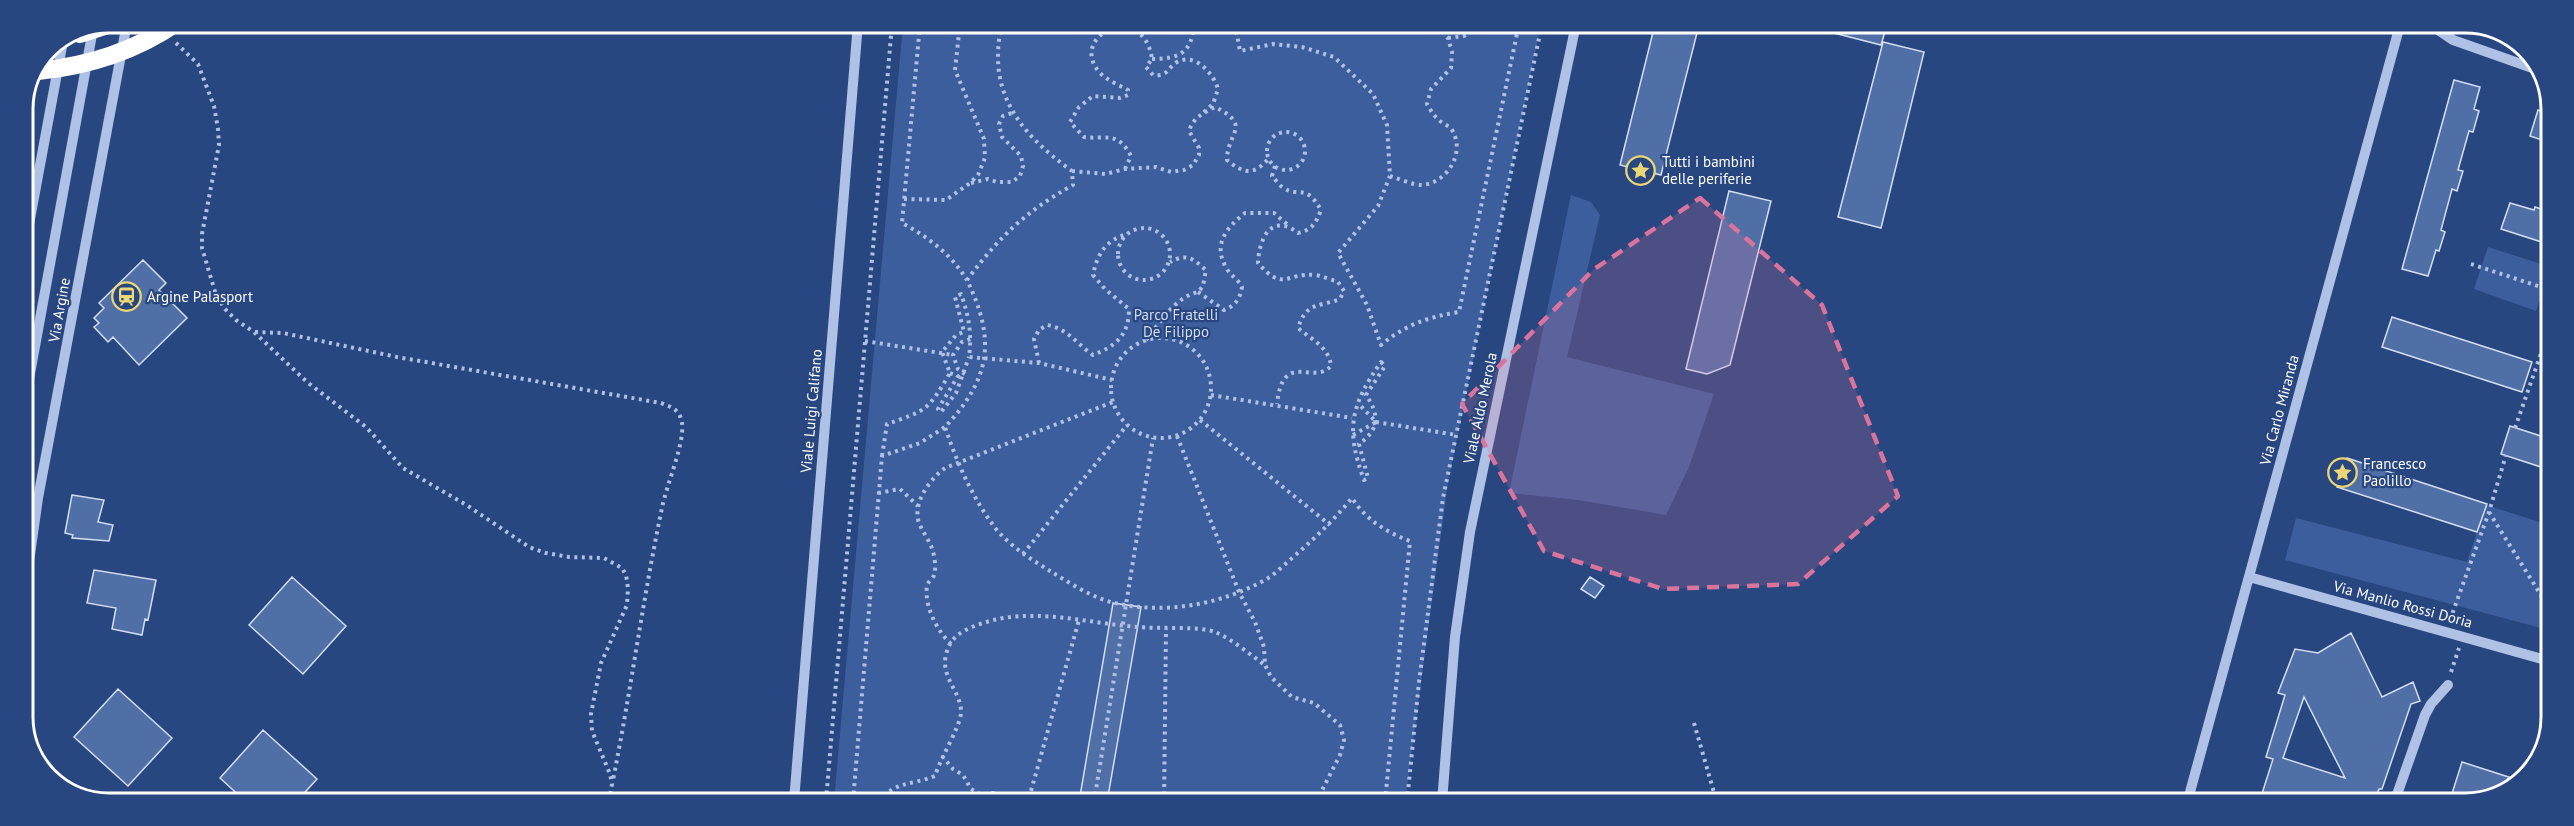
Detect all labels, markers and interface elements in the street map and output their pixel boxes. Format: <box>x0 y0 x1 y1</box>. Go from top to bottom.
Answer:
place label: Tutti i bambini delle periferie <box>1662 152 1755 188</box>
place icon: Tutti i bambini delle periferie <box>1625 154 1657 186</box>
street label: Via Argine <box>44 276 74 345</box>
station icon: Argine Palasport <box>110 280 142 312</box>
place label: Argine Palasport <box>147 287 253 306</box>
park label: Parco Fratelli De Filippo <box>1134 305 1218 341</box>
street label: Viale Luigi Califano <box>796 348 826 475</box>
street label: Viale Aldo Merola <box>1459 351 1501 466</box>
street label: Via Carlo Miranda <box>2255 353 2303 468</box>
place label: Francesco Paolillo <box>2363 454 2426 490</box>
place icon: Francesco Paolillo <box>2326 456 2358 488</box>
street label: Via Manlio Rossi Doria <box>2330 576 2475 632</box>

